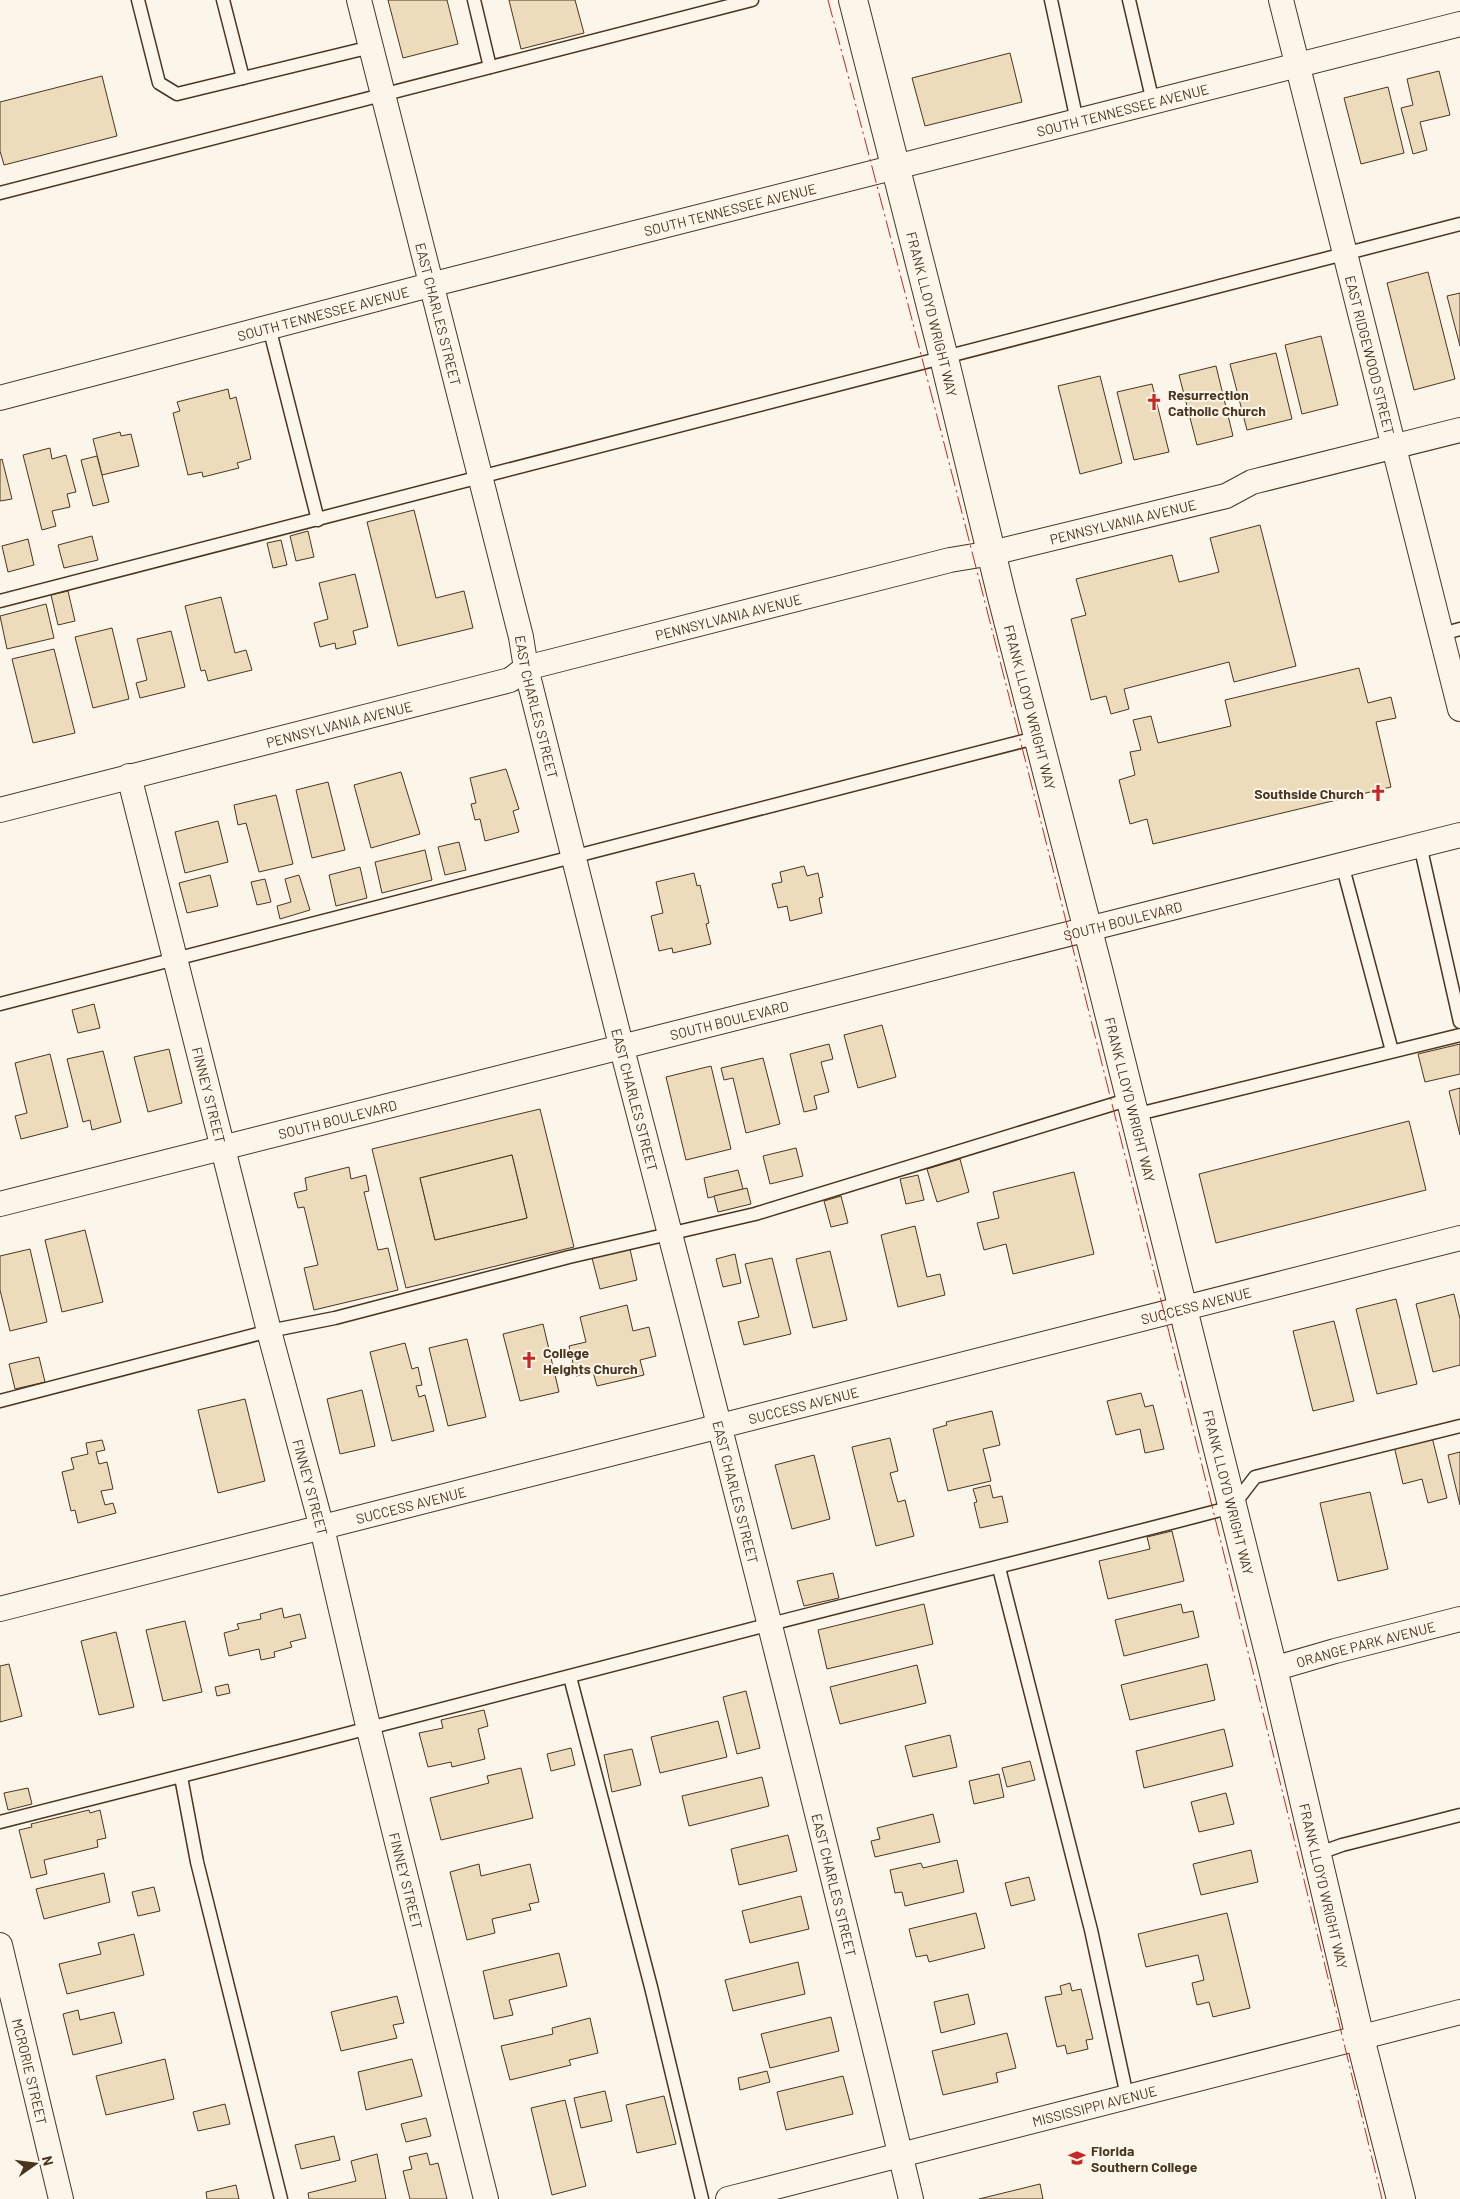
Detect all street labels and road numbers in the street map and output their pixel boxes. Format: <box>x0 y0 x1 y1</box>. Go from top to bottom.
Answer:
street label: SOUTH TENNESSEE AVENUE <box>1035 80 1210 139</box>
street label: SOUTH TENNESSEE AVENUE <box>642 179 818 239</box>
street label: FRANK LLOYD WRIGHT WAY <box>904 230 962 398</box>
street label: EAST CHARLES STREET <box>413 241 465 387</box>
street label: EAST RIDGEWOOD STREET <box>1342 274 1399 436</box>
street label: SOUTH TENNESSEE AVENUE <box>235 282 411 344</box>
street label: PENNSYLVANIA AVENUE <box>1048 495 1198 547</box>
street label: PENNSYLVANIA AVENUE <box>653 590 803 643</box>
street label: FRANK LLOYD WRIGHT WAY <box>1001 623 1060 791</box>
street label: EAST CHARLES STREET <box>512 634 562 780</box>
street label: PENNSYLVANIA AVENUE <box>264 697 414 750</box>
street label: SOUTH BOULEVARD <box>1062 897 1184 943</box>
street label: SOUTH BOULEVARD <box>668 997 790 1043</box>
street label: FRANK LLOYD WRIGHT WAY <box>1102 1015 1159 1184</box>
street label: EAST CHARLES STREET <box>609 1027 662 1173</box>
street label: FINNEY STREET <box>189 1045 230 1145</box>
street label: SOUTH BOULEVARD <box>276 1096 399 1142</box>
street label: SUCCESS AVENUE <box>1139 1283 1253 1327</box>
street label: SUCCESS AVENUE <box>747 1383 860 1427</box>
street label: FRANK LLOYD WRIGHT WAY <box>1200 1408 1258 1577</box>
street label: EAST CHARLES STREET <box>710 1419 763 1565</box>
street label: FINNEY STREET <box>290 1437 332 1537</box>
street label: SUCCESS AVENUE <box>354 1482 468 1527</box>
street label: ORANGE PARK AVENUE <box>1294 1617 1437 1670</box>
street label: FRANK LLOYD WRIGHT WAY <box>1296 1802 1352 1971</box>
street label: EAST CHARLES STREET <box>809 1811 861 1958</box>
street label: FINNEY STREET <box>386 1831 427 1931</box>
street label: MCRORIE STREET <box>9 2017 51 2126</box>
street label: MISSISSIPPI AVENUE <box>1030 2081 1158 2130</box>

